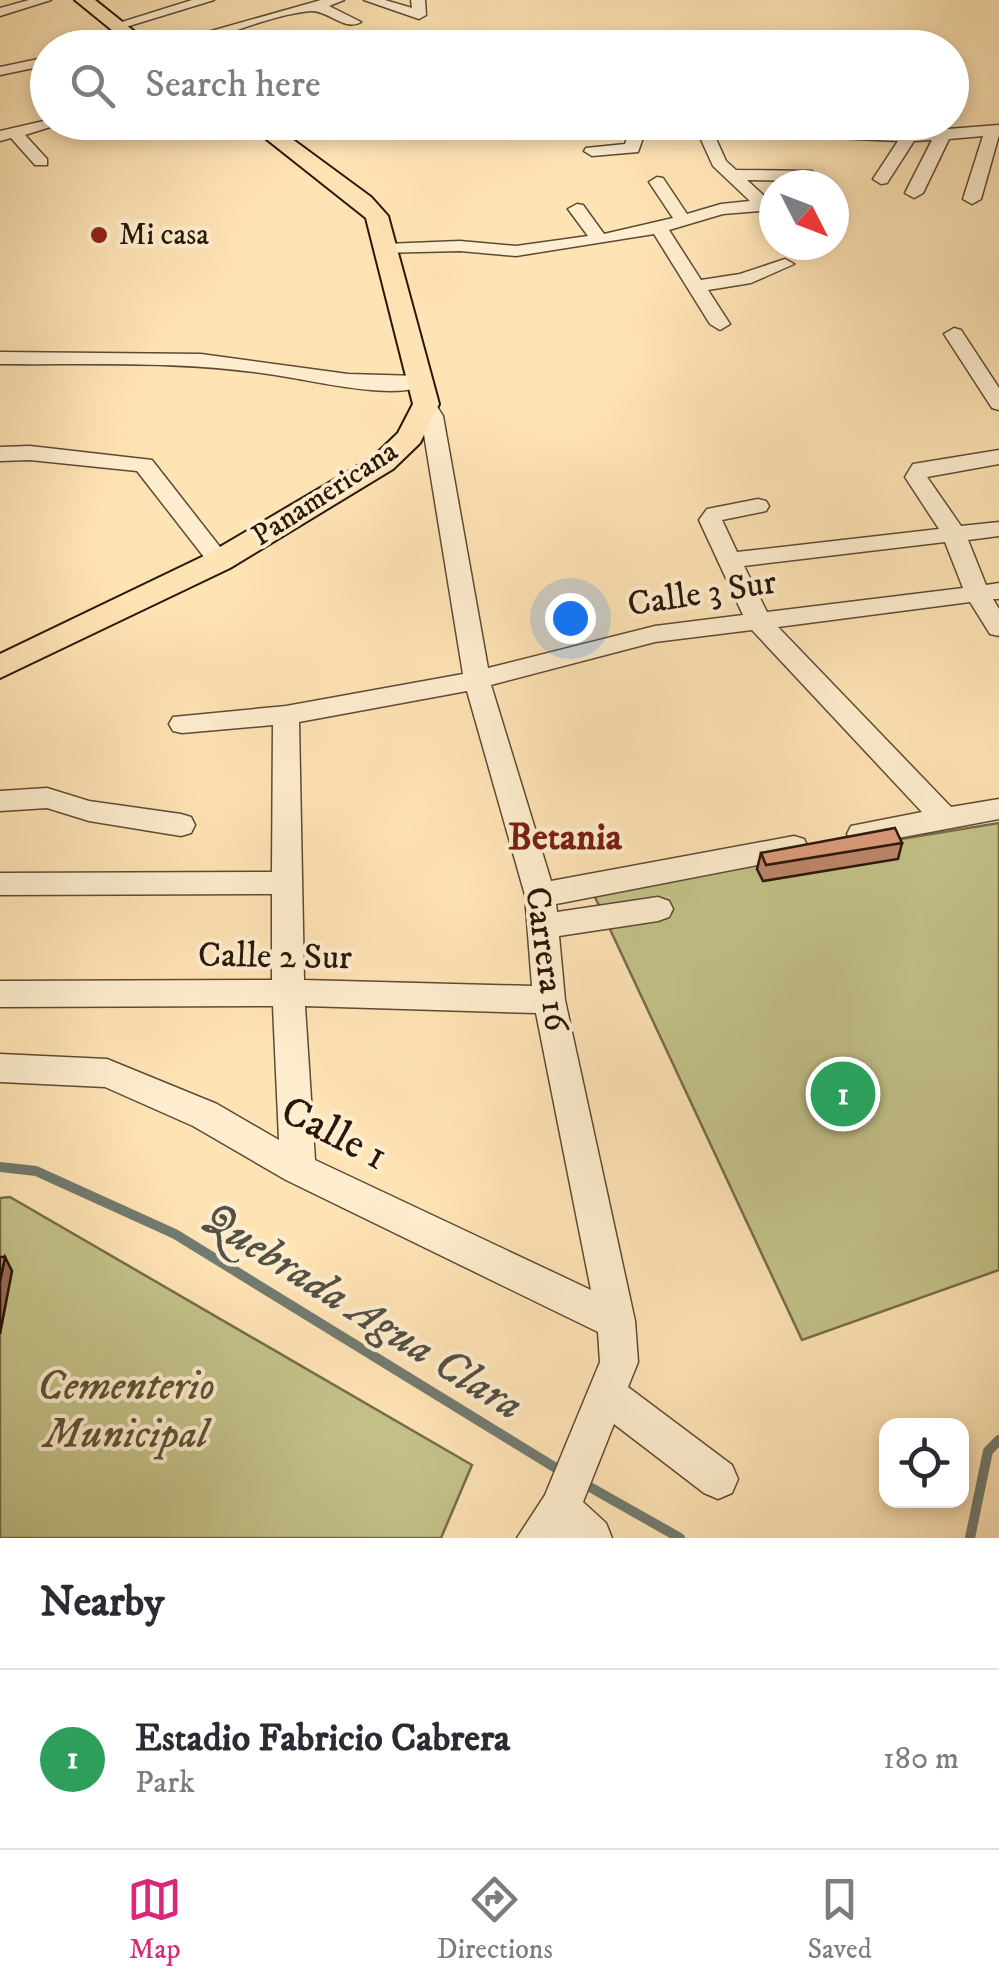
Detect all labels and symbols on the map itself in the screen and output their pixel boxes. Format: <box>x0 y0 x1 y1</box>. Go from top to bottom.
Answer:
north arrow <box>759 170 849 260</box>
place label: Mi casa <box>119 217 209 254</box>
marker: Mi casa <box>88 224 110 246</box>
street label: Panamericana <box>245 433 405 555</box>
street label: Calle 3 Sur <box>625 561 779 627</box>
your location <box>545 593 596 644</box>
district label: Betania <box>508 814 623 862</box>
street label: Carrera 16 <box>514 884 578 1036</box>
street label: Calle 2 Sur <box>198 934 352 980</box>
pin: 1 <box>810 1056 876 1132</box>
street label: Calle 1 <box>272 1085 396 1183</box>
water label: Quebrada Agua Clara <box>191 1190 533 1434</box>
park label: Cementerio Municipal <box>37 1361 215 1461</box>

